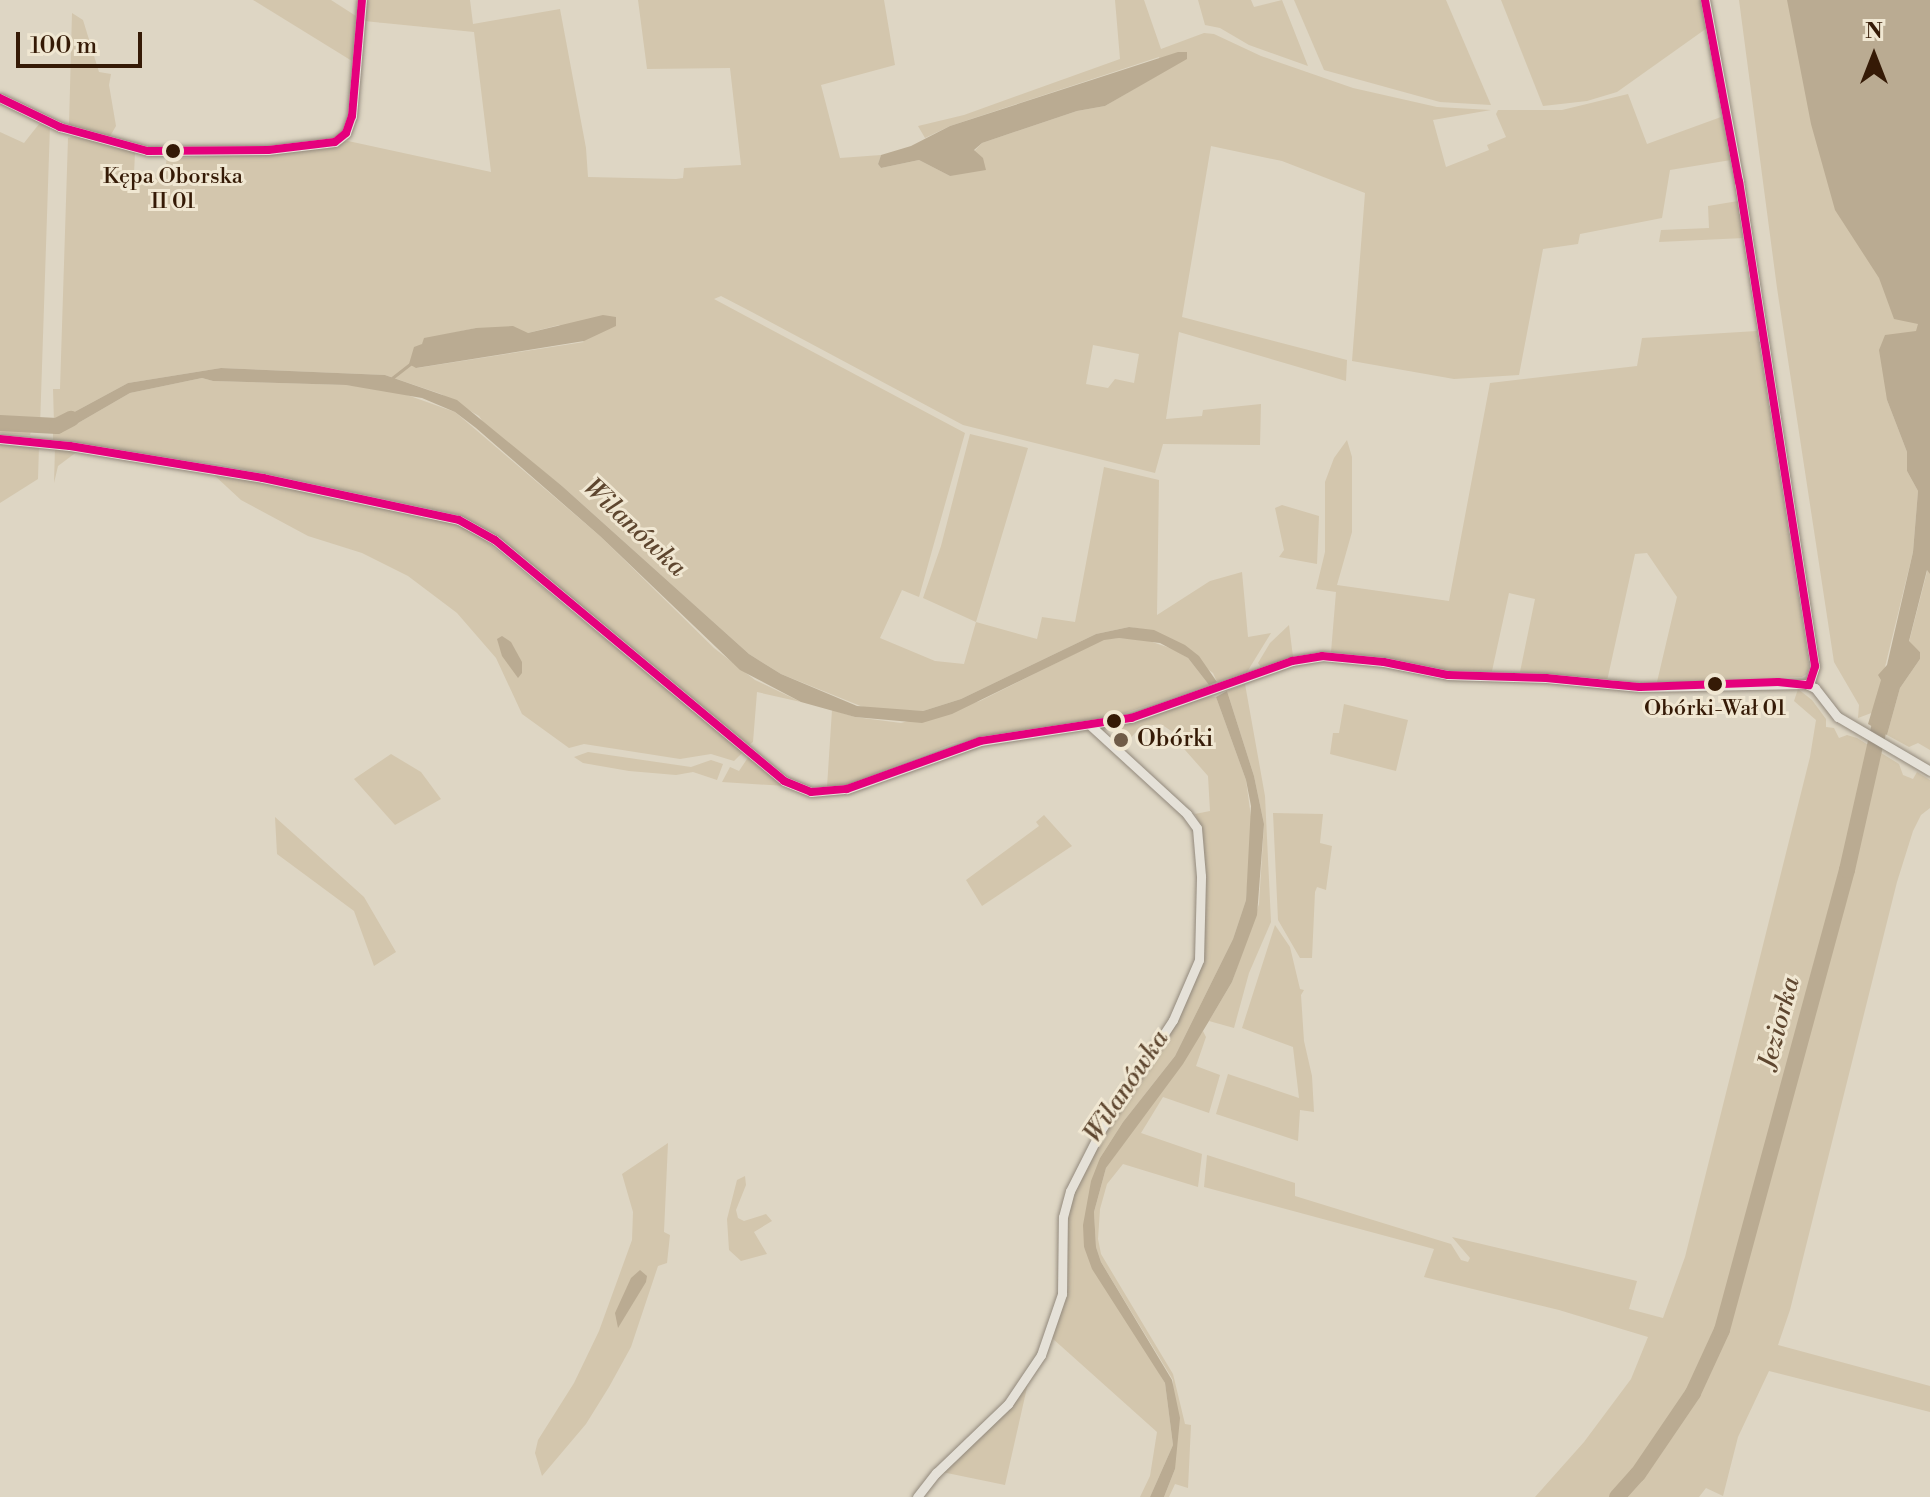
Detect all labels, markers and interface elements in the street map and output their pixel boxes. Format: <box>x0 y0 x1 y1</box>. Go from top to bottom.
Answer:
scale bar <box>20 16 146 66</box>
north arrow <box>1834 16 1914 96</box>
text: N <box>1865 18 1883 45</box>
text: 100 m <box>30 31 97 61</box>
marker: Kępa Oborska II 01 <box>165 143 181 159</box>
place label: Kępa Oborska II 01 <box>103 163 243 214</box>
water label: Wilanówka <box>576 473 692 583</box>
marker: Obórki-Wał 01 <box>1707 676 1723 692</box>
place label: Obórki-Wał 01 <box>1644 696 1786 722</box>
unlabelled marker <box>1106 713 1122 729</box>
place label: Obórki <box>1137 726 1213 754</box>
marker: Obórki <box>1112 731 1130 749</box>
water label: Jeziorka <box>1753 974 1807 1072</box>
water label: Wilanówka <box>1078 1025 1176 1149</box>

